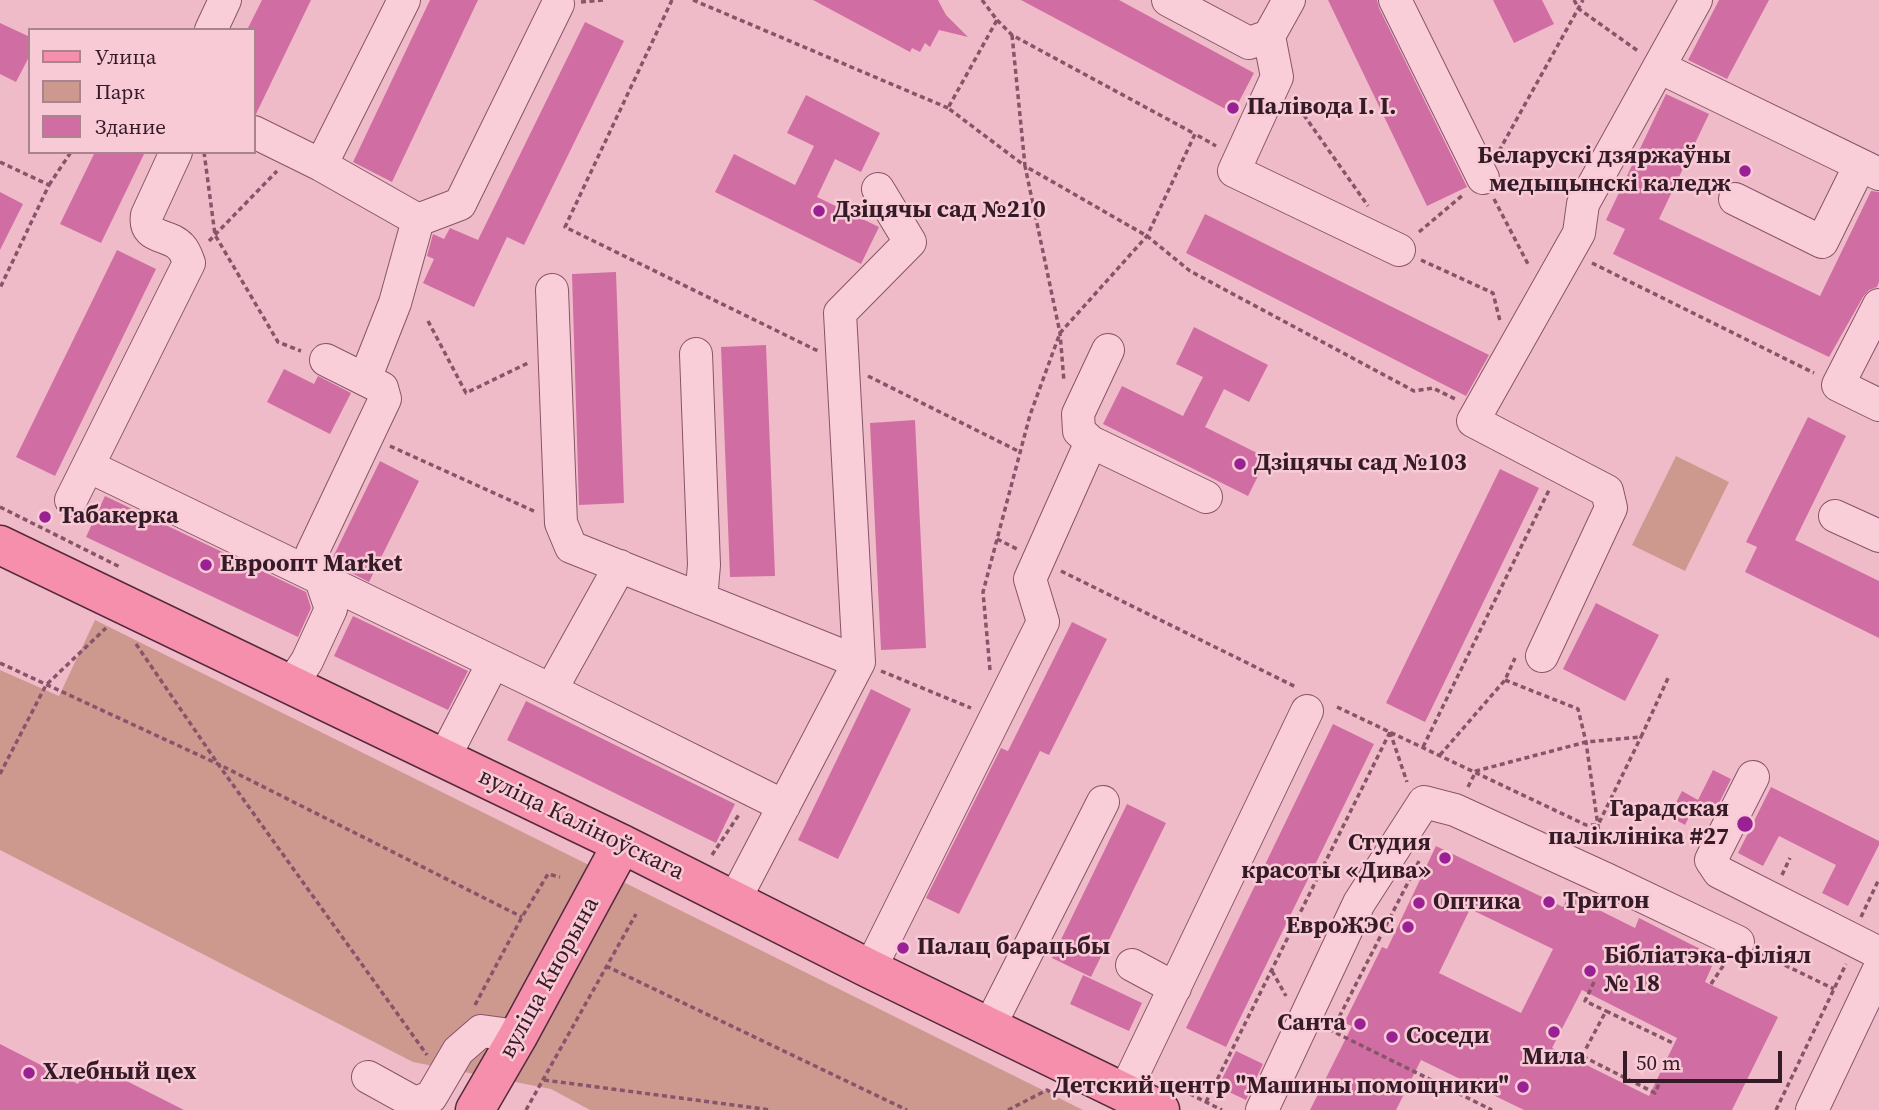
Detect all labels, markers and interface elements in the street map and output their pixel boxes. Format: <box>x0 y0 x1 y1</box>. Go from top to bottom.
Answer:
legend <box>28 28 256 154</box>
text: Улица <box>95 42 156 71</box>
text: Парк <box>95 77 145 106</box>
place label: Палівода І. І. <box>1247 94 1397 122</box>
marker: Палівода І. І. <box>1225 100 1241 116</box>
text: Здание <box>95 112 166 141</box>
place label: Беларускі дзяржаўны медыцынскі каледж <box>1478 143 1731 199</box>
marker: Беларускі дзяржаўны медыцынскі каледж <box>1737 163 1753 179</box>
place label: Дзіцячы сад №210 <box>833 197 1046 225</box>
marker: Дзіцячы сад №210 <box>811 203 827 219</box>
place label: Дзіцячы сад №103 <box>1254 450 1467 478</box>
marker: Дзіцячы сад №103 <box>1232 456 1248 472</box>
place label: Табакерка <box>59 503 179 531</box>
marker: Табакерка <box>37 509 53 525</box>
place label: Евроопт Market <box>220 551 402 579</box>
marker: Евроопт Market <box>198 557 214 573</box>
street label: вуліца Каліноўскага <box>473 763 689 887</box>
place label: Гарадская паліклініка #27 <box>1548 796 1729 852</box>
marker: Гарадская паліклініка #27 <box>1735 814 1755 834</box>
place label: Студия красоты «Дива» <box>1241 830 1431 886</box>
marker: Студия красоты «Дива» <box>1437 850 1453 866</box>
place label: Тритон <box>1563 888 1649 916</box>
place label: Оптика <box>1433 889 1521 917</box>
street label: вуліца Кнорына <box>494 892 606 1064</box>
marker: Тритон <box>1541 894 1557 910</box>
marker: Оптика <box>1411 895 1427 911</box>
place label: ЕвроЖЭС <box>1286 913 1394 941</box>
marker: ЕвроЖЭС <box>1400 919 1416 935</box>
place label: Палац барацьбы <box>917 934 1110 962</box>
marker: Палац барацьбы <box>895 940 911 956</box>
place label: Бібліатэка-філіял № 18 <box>1604 943 1811 999</box>
marker: Бібліатэка-філіял № 18 <box>1582 963 1598 979</box>
place label: Санта <box>1277 1010 1346 1038</box>
marker: Санта <box>1352 1016 1368 1032</box>
place label: Соседи <box>1406 1023 1489 1051</box>
marker: Мила <box>1546 1024 1562 1040</box>
marker: Соседи <box>1384 1029 1400 1045</box>
scale bar <box>1627 1036 1786 1080</box>
place label: Мила <box>1522 1044 1586 1072</box>
text: 50 m <box>1636 1048 1681 1077</box>
place label: Хлебный цех <box>43 1059 196 1087</box>
marker: Хлебный цех <box>21 1065 37 1081</box>
place label: Детский центр "Машины помощники" <box>1053 1073 1509 1101</box>
marker: Детский центр "Машины помощники" <box>1515 1079 1531 1095</box>

